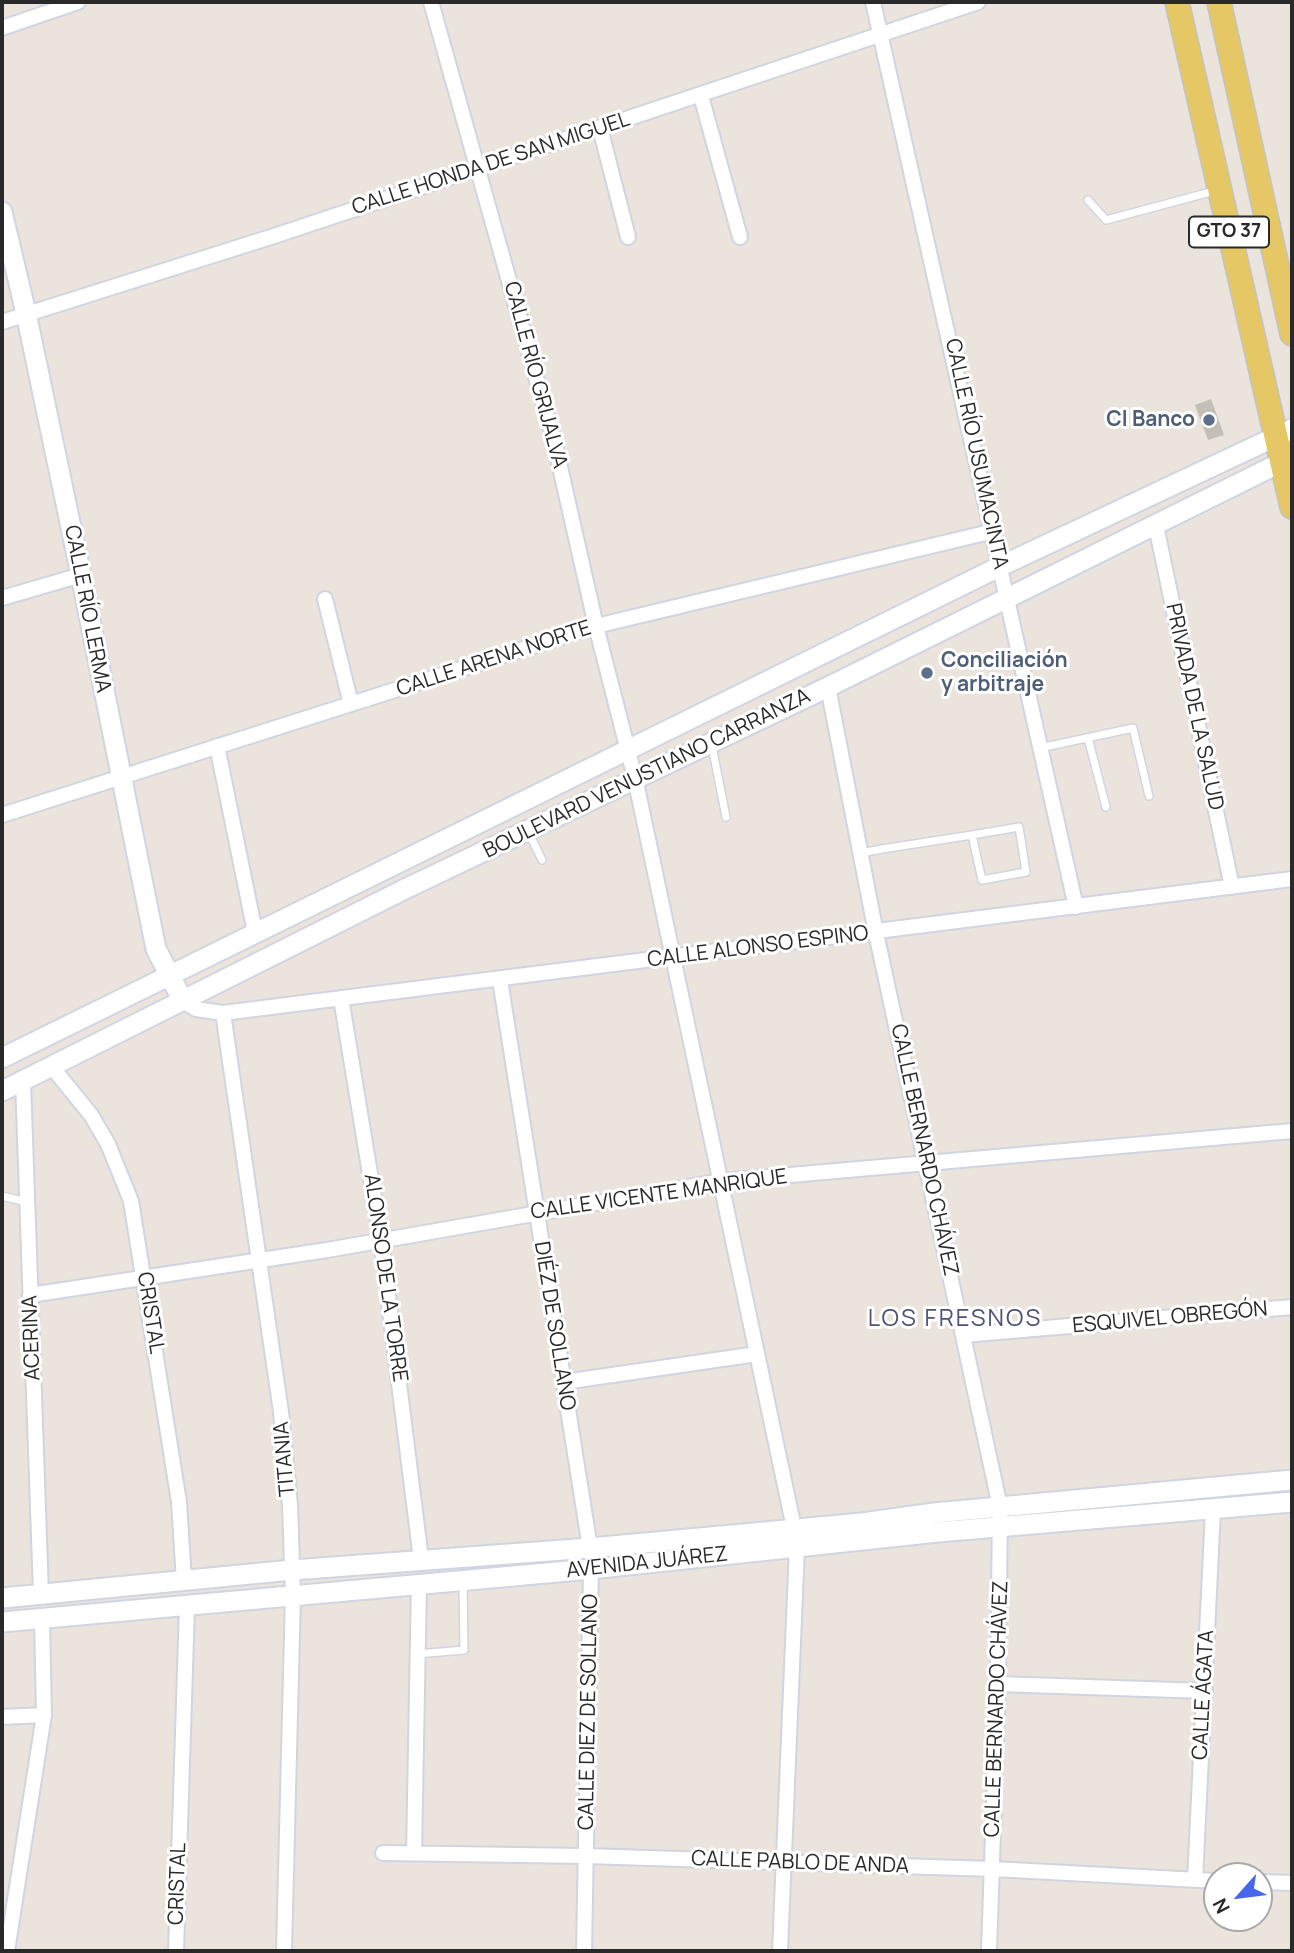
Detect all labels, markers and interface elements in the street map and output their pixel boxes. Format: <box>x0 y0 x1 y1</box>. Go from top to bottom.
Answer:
street label: CALLE HONDA DE SAN MIGUEL <box>349 107 633 221</box>
road number: GTO 37 <box>1189 216 1269 248</box>
street label: CALLE RÍO GRIJALVA <box>498 279 572 471</box>
street label: CALLE RÍO USUMACINTA <box>939 336 1013 572</box>
place label: CI Banco <box>1106 407 1195 433</box>
marker: CI Banco <box>1201 412 1217 428</box>
street label: CALLE RÍO LERMA <box>58 523 116 695</box>
street label: PRIVADA DE LA SALUD <box>1160 601 1228 813</box>
street label: CALLE ARENA NORTE <box>393 616 595 702</box>
place label: Conciliación y arbitraje <box>941 648 1068 698</box>
marker: Conciliación y arbitraje <box>919 665 935 681</box>
street label: BOULEVARD VENUSTIANO CARRANZA <box>480 684 814 864</box>
street label: CALLE ALONSO ESPINO <box>646 921 870 973</box>
street label: CALLE BERNARDO CHÁVEZ <box>885 1022 963 1278</box>
street label: CALLE VICENTE MANRIQUE <box>529 1165 789 1225</box>
street label: ALONSO DE LA TORRE <box>358 1172 412 1384</box>
street label: DIÉZ DE SOLLANO <box>528 1240 580 1412</box>
street label: CRISTAL <box>131 1270 169 1356</box>
street label: ACERINA <box>18 1295 46 1381</box>
street label: ESQUIVEL OBREGÓN <box>1071 1297 1269 1339</box>
district label: LOS FRESNOS <box>869 1305 1041 1333</box>
street label: TITANIA <box>269 1420 301 1498</box>
street label: AVENIDA JUÁREZ <box>565 1542 729 1584</box>
street label: CALLE BERNARDO CHÁVEZ <box>980 1580 1014 1838</box>
street label: CALLE DIEZ DE SOLLANO <box>574 1594 604 1830</box>
street label: CALLE ÁGATA <box>1188 1629 1220 1761</box>
street label: CRISTAL <box>164 1842 192 1926</box>
street label: CALLE PABLO DE ANDA <box>691 1847 909 1879</box>
north arrow <box>1203 1862 1273 1932</box>
text: N <box>1207 1894 1236 1918</box>

